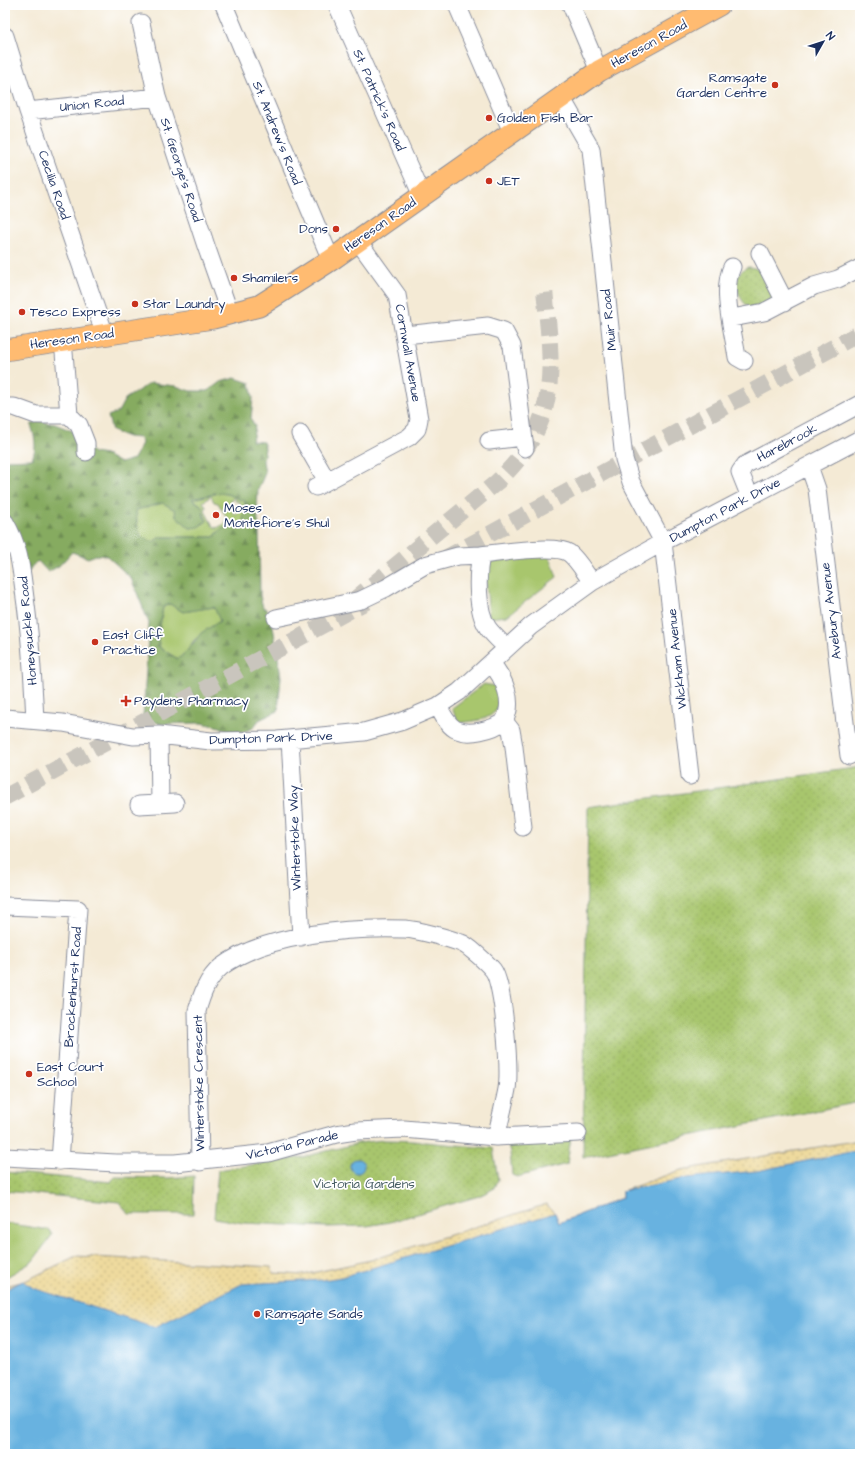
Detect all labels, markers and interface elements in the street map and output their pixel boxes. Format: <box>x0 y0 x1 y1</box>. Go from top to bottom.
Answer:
street label: Hereson Road <box>608 15 691 72</box>
north arrow <box>803 22 843 62</box>
text: N <box>822 29 838 43</box>
street label: St. Patrick's Road <box>348 46 410 154</box>
place label: Ramsgate Garden Centre <box>677 69 767 102</box>
street label: St. Andrew's Road <box>248 78 306 188</box>
marker: Ramsgate Garden Centre <box>770 80 780 90</box>
street label: Union Road <box>59 92 125 116</box>
place label: Golden Fish Bar <box>497 109 593 127</box>
marker: Golden Fish Bar <box>484 113 494 123</box>
street label: St. George's Road <box>155 116 206 225</box>
street label: Cecilia Road <box>34 148 74 222</box>
place label: JET <box>497 172 521 190</box>
marker: JET <box>484 176 494 186</box>
street label: Hereson Road <box>340 193 420 257</box>
place label: Dons <box>299 220 328 238</box>
marker: Dons <box>331 224 341 234</box>
place label: Shamilers <box>242 269 299 287</box>
marker: Shamilers <box>229 273 239 283</box>
street label: Muir Road <box>597 288 621 352</box>
place label: Star Laundry <box>143 295 225 314</box>
marker: Star Laundry <box>130 299 140 309</box>
place label: Tesco Express <box>30 303 121 321</box>
street label: Cornwall Avenue <box>391 303 425 403</box>
marker: Tesco Express <box>17 307 27 317</box>
street label: Hereson Road <box>29 324 115 354</box>
street label: Harebrook <box>754 420 820 466</box>
street label: Dumpton Park Drive <box>666 473 784 547</box>
place label: Moses Montefiore's Shul <box>224 499 329 532</box>
marker: Moses Montefiore's Shul <box>211 510 221 520</box>
street label: Avebury Avenue <box>816 561 847 661</box>
street label: Honeysuckle Road <box>14 575 43 686</box>
street label: Wickham Avenue <box>663 608 691 710</box>
place label: East Cliff Practice <box>103 626 163 659</box>
marker: East Cliff Practice <box>90 637 100 647</box>
place label: Paydens Pharmacy <box>134 692 249 711</box>
marker: Paydens Pharmacy <box>121 696 131 706</box>
street label: Dumpton Park Drive <box>209 727 333 749</box>
street label: Winterstoke Way <box>284 785 307 891</box>
street label: Brockenhurst Road <box>60 926 86 1048</box>
street label: Winterstoke Crescent <box>189 1014 209 1151</box>
place label: East Court School <box>37 1058 105 1091</box>
marker: East Court School <box>24 1069 34 1079</box>
street label: Victoria Parade <box>244 1126 340 1164</box>
park label: Victoria Gardens <box>313 1175 415 1193</box>
place label: Ramsgate Sands <box>265 1305 363 1324</box>
marker: Ramsgate Sands <box>252 1309 262 1319</box>

